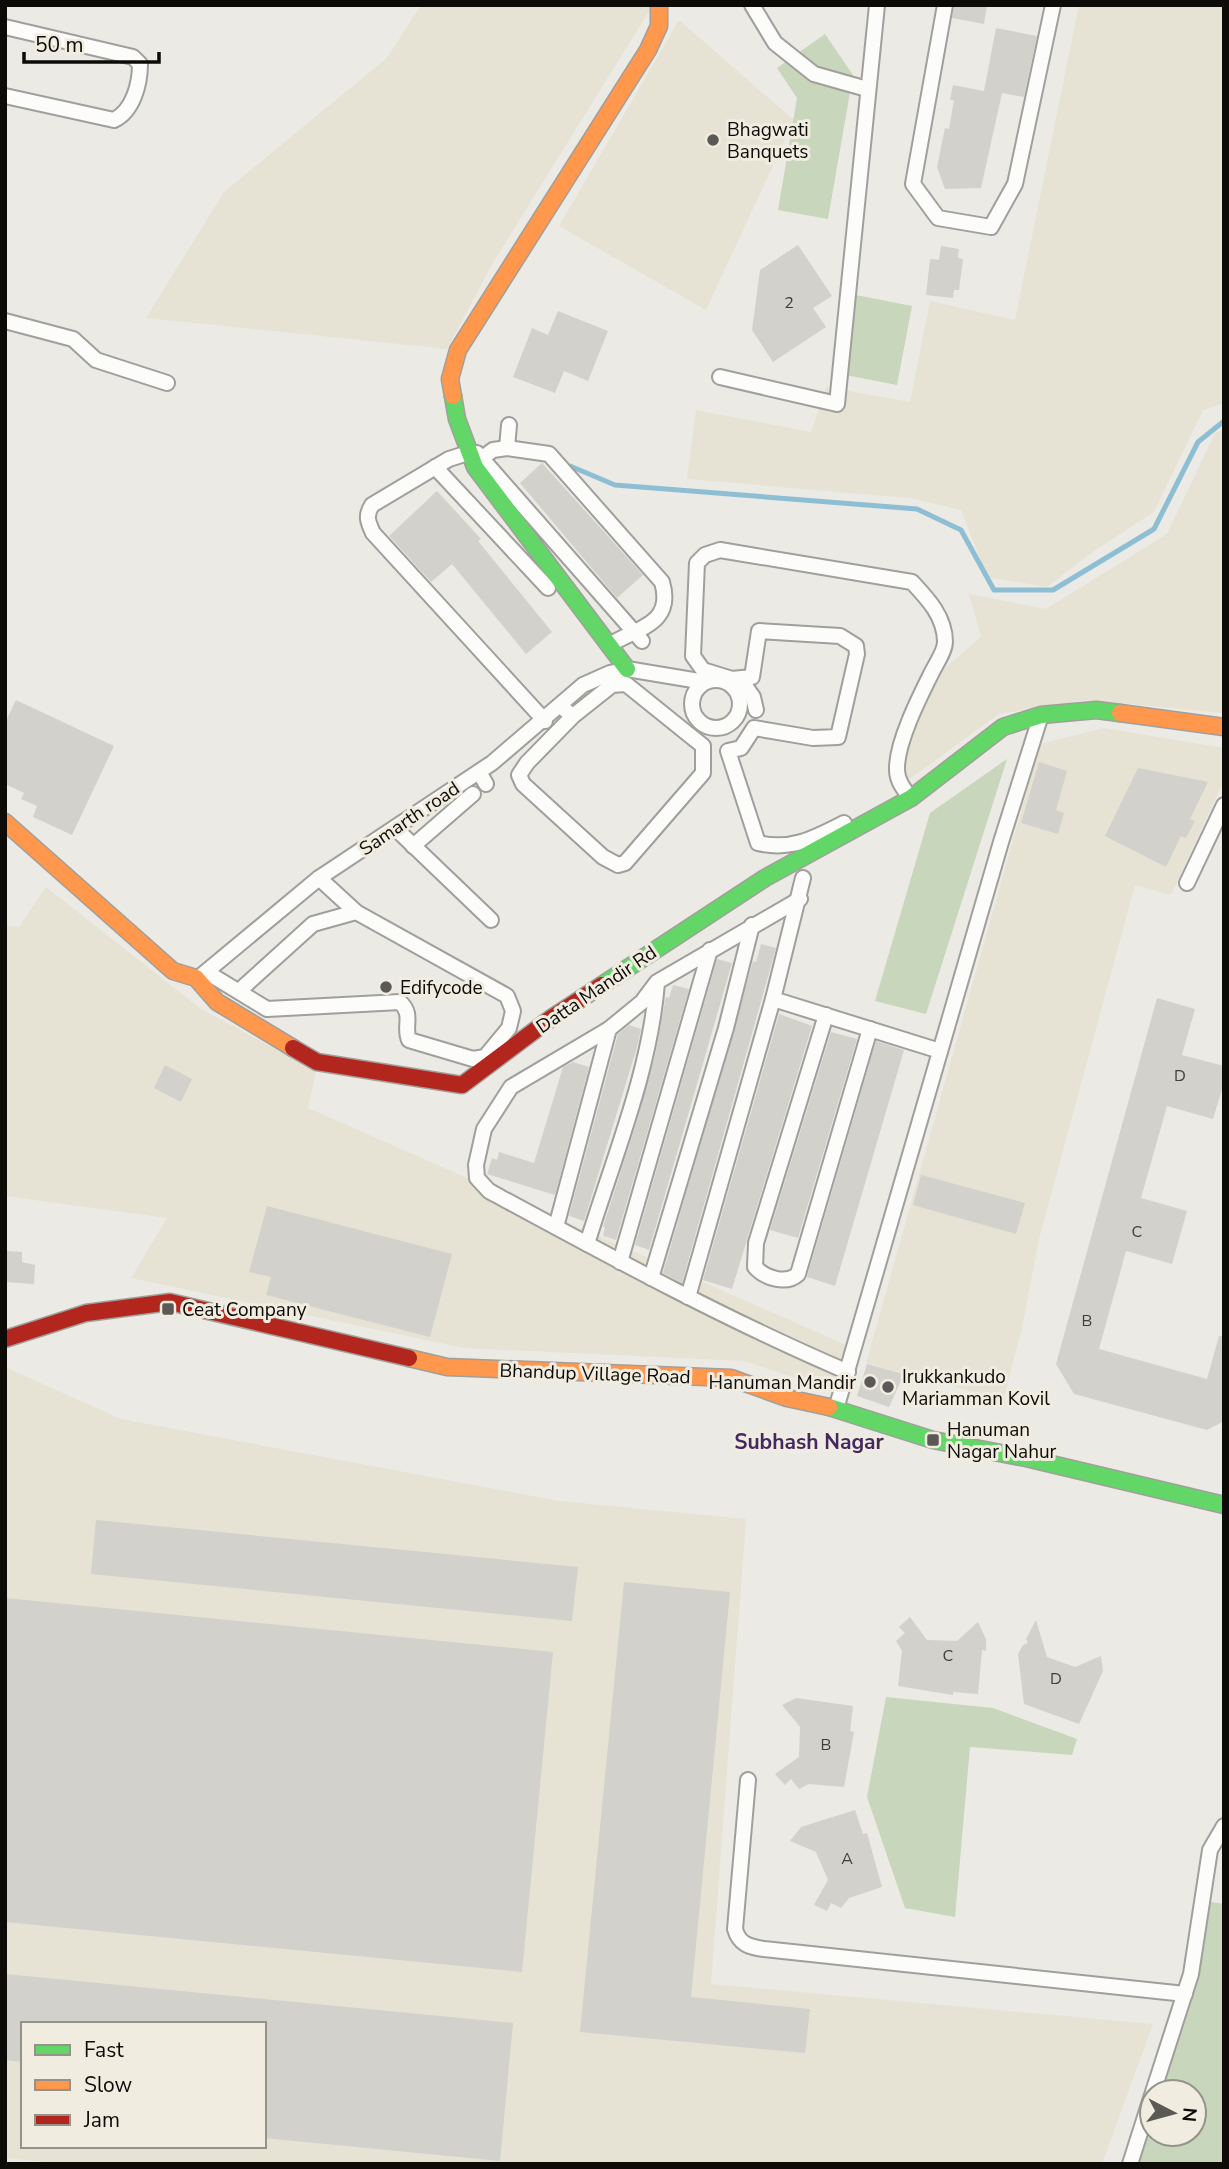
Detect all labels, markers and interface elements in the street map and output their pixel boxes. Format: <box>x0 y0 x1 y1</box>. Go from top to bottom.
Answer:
scale bar <box>24 21 159 65</box>
text: 50 m <box>35 31 84 59</box>
place label: Bhagwati Banquets <box>727 117 809 165</box>
marker: Bhagwati Banquets <box>705 132 721 148</box>
house number: 2 <box>784 292 794 314</box>
street label: Samarth road <box>354 776 465 862</box>
street label: Datta Mandir Rd <box>531 940 662 1040</box>
place label: Edifycode <box>400 975 483 1001</box>
marker: Edifycode <box>378 979 394 995</box>
house number: D <box>1174 1065 1186 1087</box>
house number: C <box>1132 1221 1143 1243</box>
place label: Ceat Company <box>182 1297 307 1323</box>
marker: Ceat Company <box>160 1301 176 1317</box>
house number: B <box>1082 1310 1092 1332</box>
street label: Bhandup Village Road <box>499 1358 691 1390</box>
place label: Irukkankudo Mariamman Kovil <box>902 1364 1050 1412</box>
place label: Hanuman Mandir <box>709 1370 856 1396</box>
marker: Hanuman Mandir <box>862 1374 878 1390</box>
marker: Irukkankudo Mariamman Kovil <box>880 1379 896 1395</box>
place label: Hanuman Nagar Nahur <box>947 1417 1057 1465</box>
district label: Subhash Nagar <box>734 1428 885 1456</box>
marker: Hanuman Nagar Nahur <box>925 1432 941 1448</box>
house number: C <box>943 1645 954 1667</box>
house number: D <box>1050 1668 1062 1690</box>
house number: B <box>821 1734 831 1756</box>
house number: A <box>841 1848 853 1870</box>
legend <box>21 2022 266 2148</box>
text: Fast <box>84 2036 124 2064</box>
text: Slow <box>84 2071 133 2099</box>
north arrow <box>1138 2078 1208 2148</box>
text: Jam <box>83 2106 120 2134</box>
text: N <box>1175 2106 1203 2123</box>

